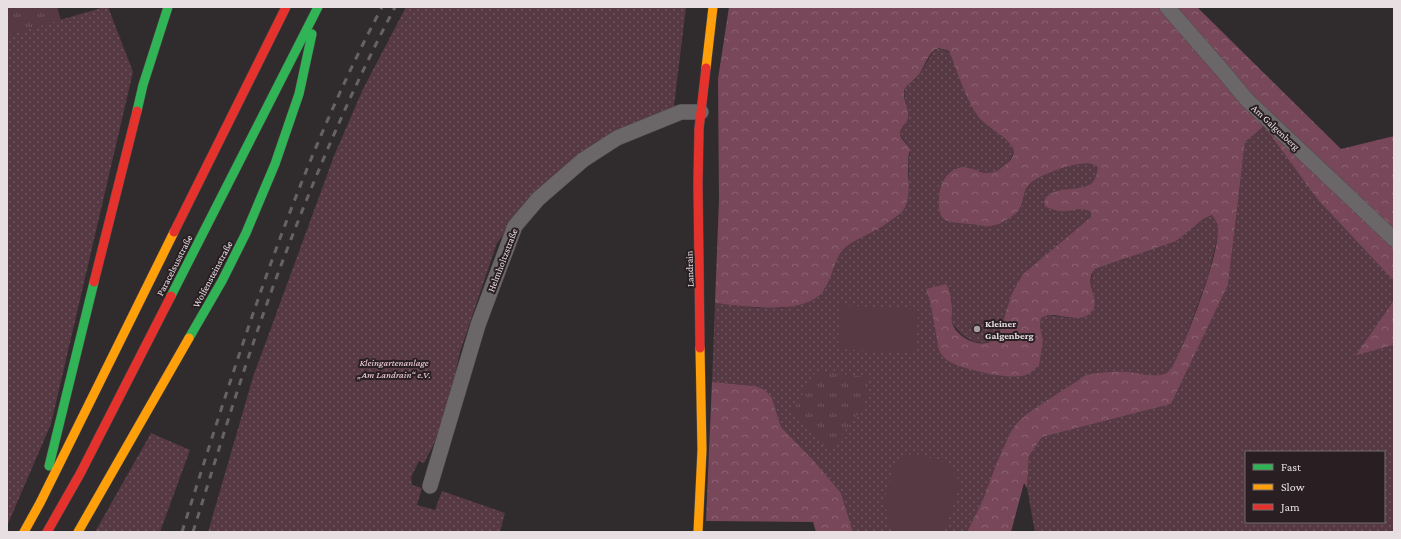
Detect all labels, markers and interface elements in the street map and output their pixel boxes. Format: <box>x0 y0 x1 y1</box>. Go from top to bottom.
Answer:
street label: Am Galgenberg <box>1249 102 1302 152</box>
street label: Helmholtzstraße <box>485 226 520 294</box>
street label: Paracelsusstraße <box>154 232 195 298</box>
street label: Wolfensteinstraße <box>190 239 235 309</box>
street label: Landrain <box>683 250 696 287</box>
place label: Kleiner Galgenberg <box>985 318 1034 341</box>
marker: Kleiner Galgenberg <box>972 324 982 334</box>
park label: Kleingartenanlage „Am Landrain“ e.V. <box>356 357 431 380</box>
legend <box>1245 451 1385 523</box>
text: Fast <box>1281 460 1302 474</box>
text: Slow <box>1281 480 1305 494</box>
text: Jam <box>1280 500 1300 514</box>

